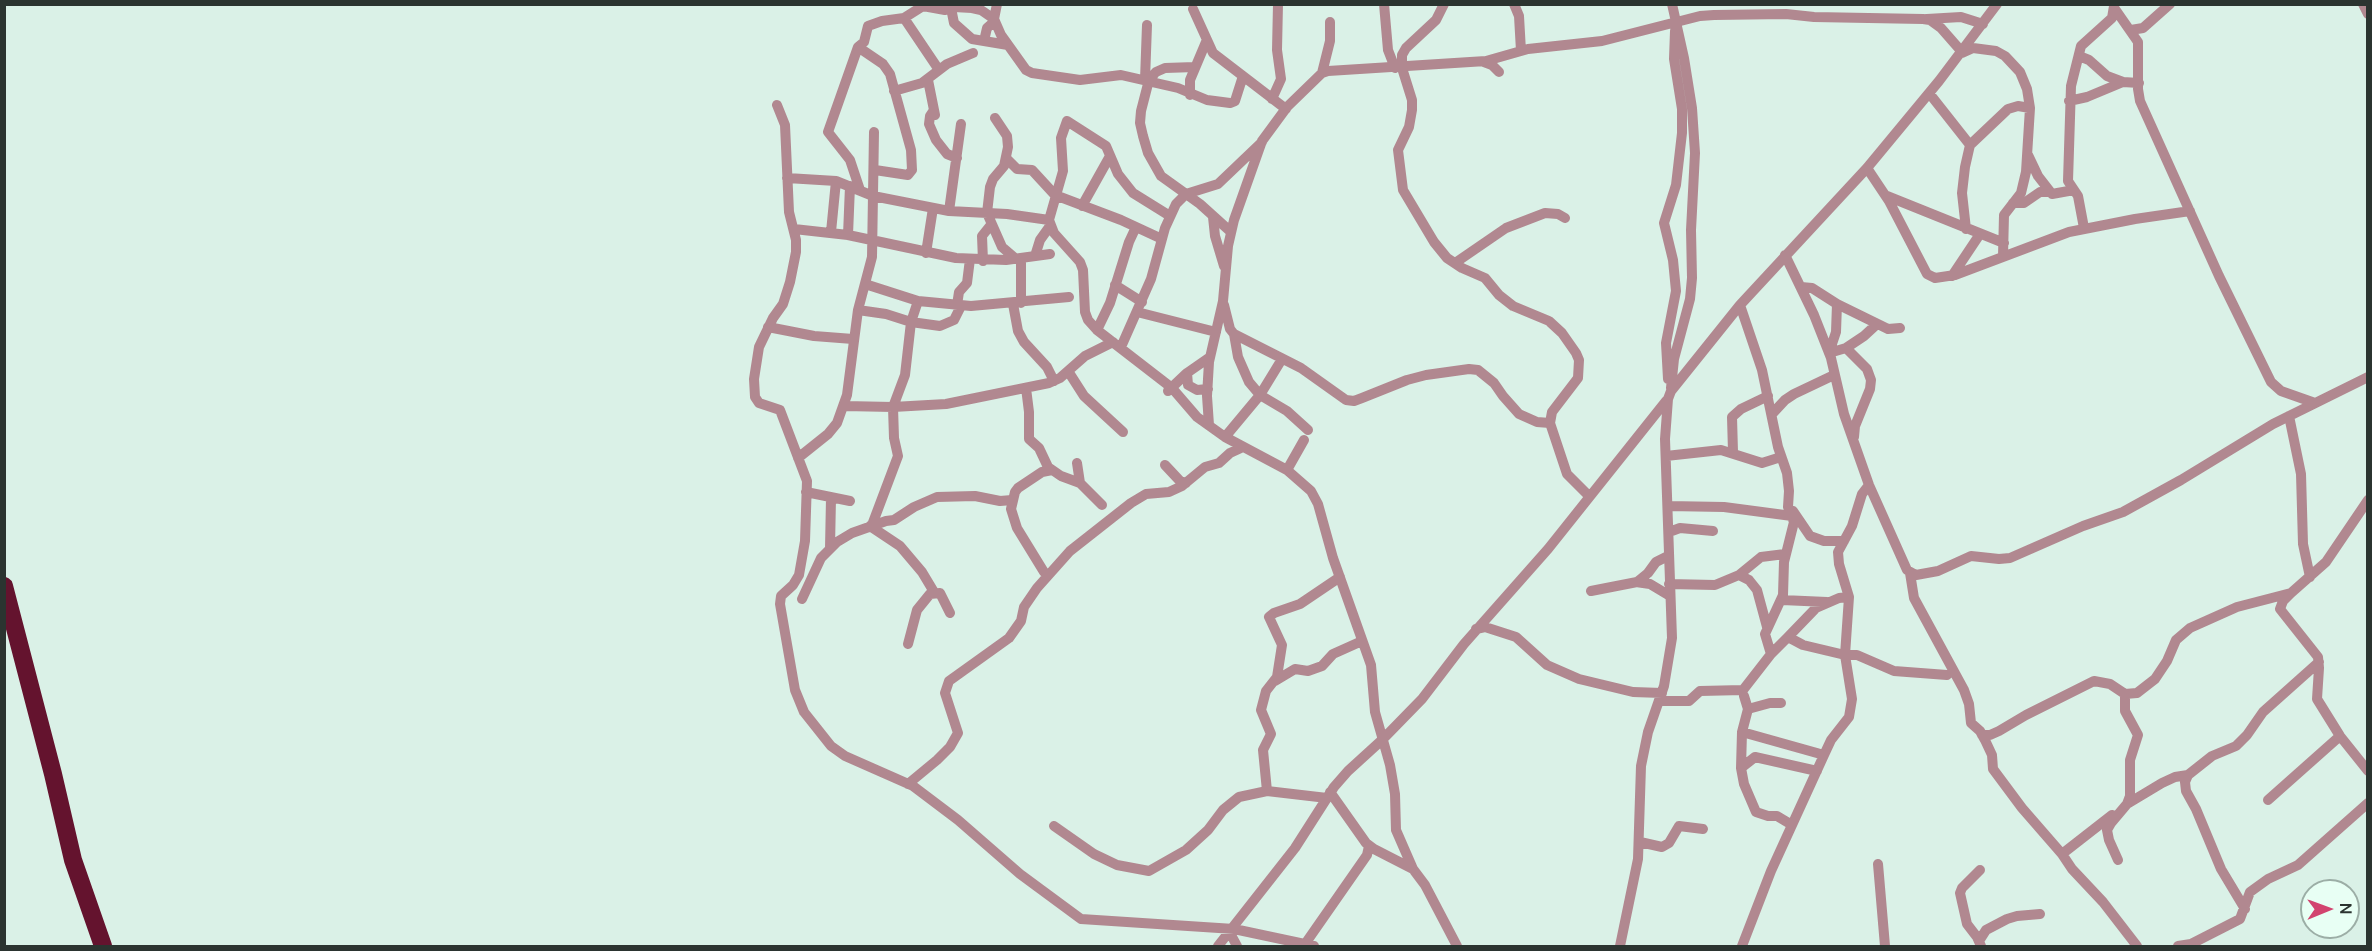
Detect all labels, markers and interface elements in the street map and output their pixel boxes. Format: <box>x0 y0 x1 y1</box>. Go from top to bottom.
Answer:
north arrow <box>2300 879 2360 939</box>
text: N <box>2335 903 2357 915</box>

